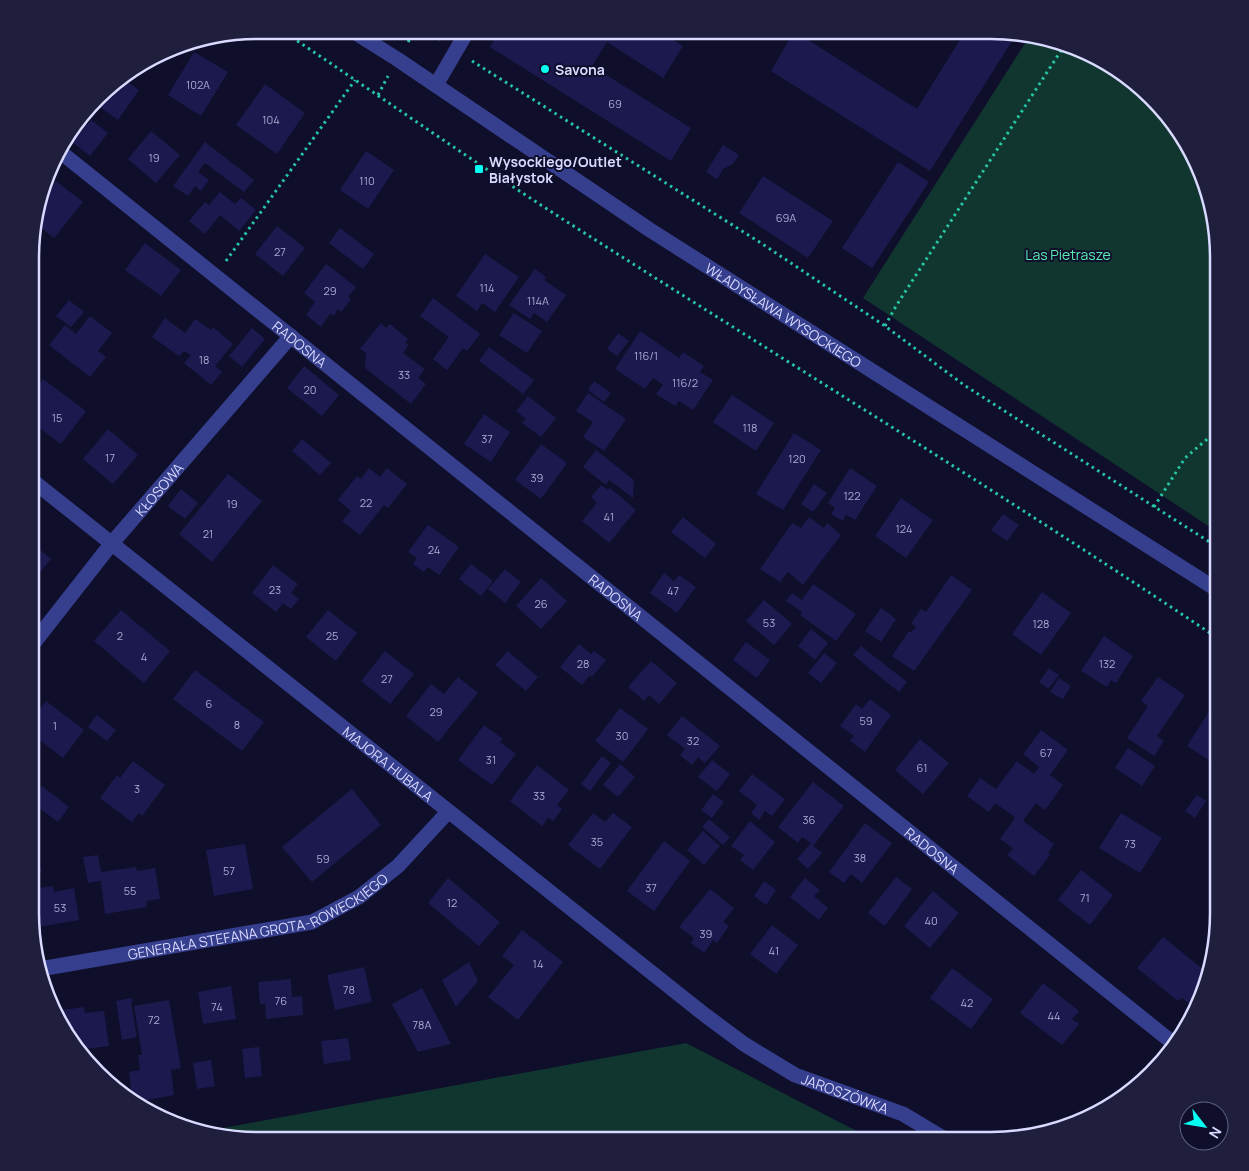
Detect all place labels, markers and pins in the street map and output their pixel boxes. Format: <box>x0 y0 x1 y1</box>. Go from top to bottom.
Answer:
place label: Savona <box>555 60 605 79</box>
marker: Savona <box>539 63 551 75</box>
place label: Wysockiego/Outlet Białystok <box>489 152 622 187</box>
marker: Wysockiego/Outlet Białystok <box>473 163 485 175</box>

